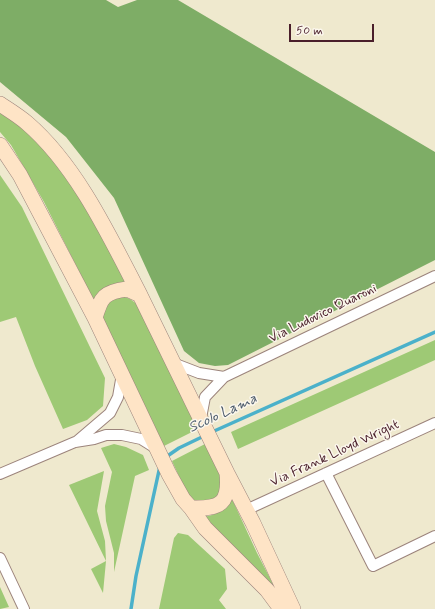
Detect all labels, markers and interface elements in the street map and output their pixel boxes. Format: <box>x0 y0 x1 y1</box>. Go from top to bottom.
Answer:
scale bar <box>291 16 376 42</box>
text: 50 m <box>296 23 323 39</box>
street label: Via Ludovico Quaroni <box>266 281 380 347</box>
water label: Scolo Lama <box>186 390 260 438</box>
street label: Via Frank Lloyd Wright <box>268 417 402 491</box>

